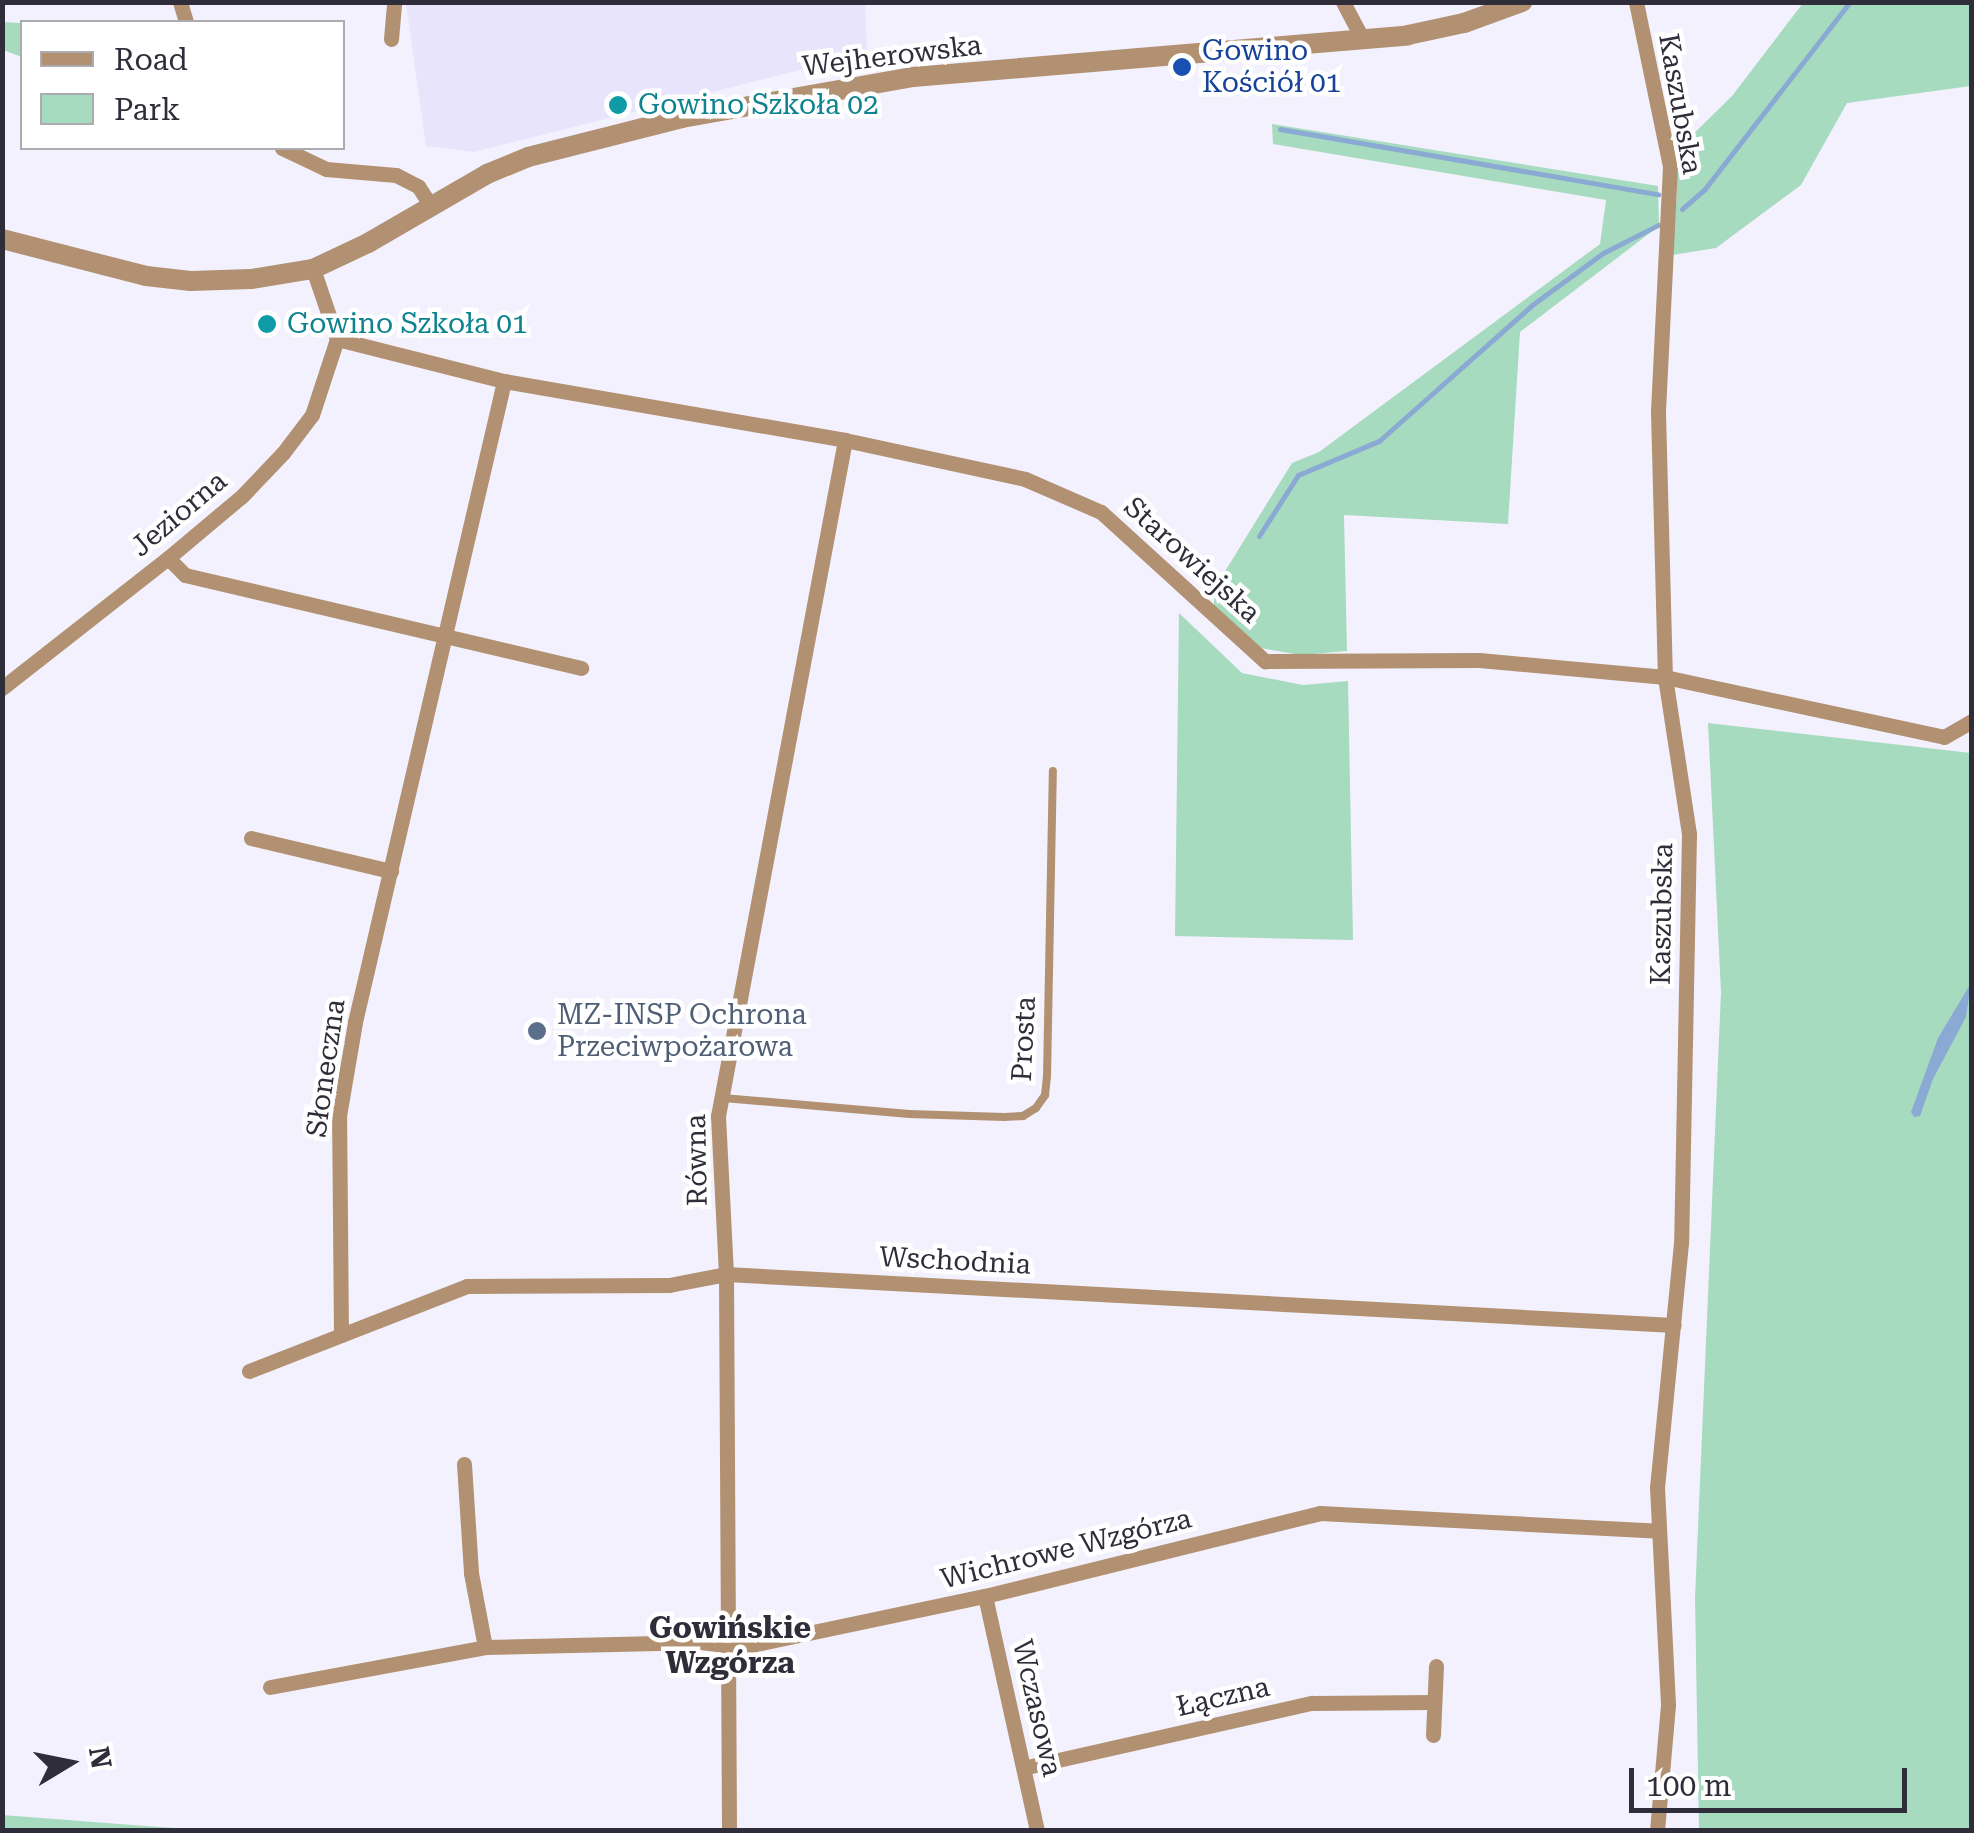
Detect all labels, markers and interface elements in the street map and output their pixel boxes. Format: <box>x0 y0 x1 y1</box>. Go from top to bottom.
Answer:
legend <box>20 20 345 150</box>
street label: Wejherowska <box>800 28 984 84</box>
street label: Kaszubska <box>1651 31 1709 177</box>
place label: Gowino Kościół 01 <box>1202 34 1341 100</box>
text: Road <box>114 42 188 77</box>
marker: Gowino Kościół 01 <box>1171 56 1193 78</box>
place label: Gowino Szkoła 02 <box>638 88 879 122</box>
text: Park <box>114 92 180 127</box>
marker: Gowino Szkoła 02 <box>607 94 629 116</box>
place label: Gowino Szkoła 01 <box>287 307 528 341</box>
marker: Gowino Szkoła 01 <box>256 313 278 335</box>
street label: Jeziorna <box>124 464 234 564</box>
street label: Starowiejska <box>1117 490 1267 630</box>
street label: Kaszubska <box>1644 843 1680 985</box>
street label: Prosta <box>1005 996 1043 1082</box>
street label: Słoneczna <box>300 997 352 1139</box>
place label: MZ-INSP Ochrona Przeciwpożarowa <box>557 998 807 1064</box>
marker: MZ-INSP Ochrona Przeciwpożarowa <box>526 1020 548 1042</box>
street label: Równa <box>679 1114 715 1206</box>
street label: Wschodnia <box>878 1240 1032 1282</box>
street label: Wichrowe Wzgórza <box>937 1502 1195 1596</box>
district label: Gowińskie Wzgórza <box>649 1610 811 1680</box>
street label: Wczasowa <box>1005 1637 1069 1779</box>
street label: Łączna <box>1173 1670 1273 1724</box>
north arrow <box>20 1713 120 1813</box>
text: N <box>82 1744 118 1771</box>
scale bar <box>1634 1748 1912 1810</box>
text: 100 m <box>1646 1768 1731 1803</box>

